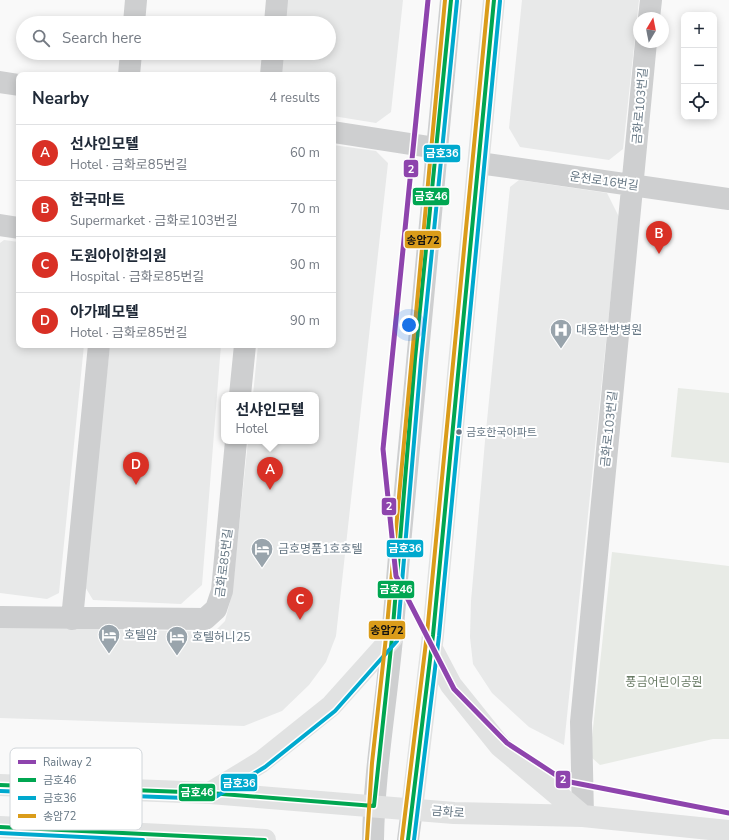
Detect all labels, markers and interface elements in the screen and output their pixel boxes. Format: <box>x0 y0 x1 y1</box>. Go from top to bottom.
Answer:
north arrow <box>633 12 669 48</box>
map controls <box>681 12 717 120</box>
button: + <box>681 12 717 48</box>
search box <box>16 16 336 60</box>
icon: search <box>30 27 52 49</box>
text: Search here <box>62 28 142 48</box>
button: − <box>681 48 717 84</box>
street label: 금화로103번길 <box>629 67 651 145</box>
button: locate <box>681 84 717 120</box>
text: Nearby <box>32 87 89 110</box>
text: 4 results <box>269 89 320 107</box>
text: 선샤인모텔 <box>70 134 139 154</box>
text: A <box>40 144 50 162</box>
text: 60 m <box>290 144 320 162</box>
line badge: 금호36 <box>423 144 461 163</box>
text: 금호36 <box>425 146 459 161</box>
text: Hotel · 금화로85번길 <box>70 156 187 174</box>
line badge: 2 <box>403 159 419 178</box>
text: 2 <box>408 162 415 177</box>
street label: 운천로16번길 <box>568 168 640 194</box>
line badge: 금호46 <box>412 187 450 206</box>
text: 금호46 <box>414 189 448 204</box>
text: 한국마트 <box>70 190 125 210</box>
text: B <box>41 200 49 218</box>
text: 70 m <box>290 200 320 218</box>
text: Supermarket · 금화로103번길 <box>70 212 238 230</box>
pin: B <box>646 221 672 254</box>
line badge: 송암72 <box>404 230 442 249</box>
text: 송암72 <box>406 233 440 248</box>
text: 도원아이한의원 <box>70 246 167 266</box>
text: C <box>41 256 49 274</box>
text: 90 m <box>290 256 320 274</box>
text: Hospital · 금화로85번길 <box>70 268 204 286</box>
text: 아가페모텔 <box>70 302 139 322</box>
text: D <box>40 312 50 330</box>
text: 90 m <box>290 312 320 330</box>
your location <box>399 315 419 335</box>
hospital icon: 대웅한방병원 <box>548 317 574 350</box>
place label: 대웅한방병원 <box>576 322 642 338</box>
text: Hotel · 금화로85번길 <box>70 324 187 342</box>
street label: 금화로103번길 <box>597 390 621 468</box>
popup <box>221 392 319 444</box>
text: 선샤인모텔 <box>235 400 305 420</box>
text: Hotel <box>235 420 268 438</box>
place label: 금호한국아파트 <box>466 425 537 440</box>
marker: 금호한국아파트 <box>454 427 464 437</box>
pin: D <box>123 452 149 485</box>
pin: A <box>257 457 283 490</box>
line badge: 2 <box>381 497 397 516</box>
text: 2 <box>386 499 393 514</box>
street label: 금화로85번길 <box>212 527 236 599</box>
hotel icon: 금호명품1호호텔 <box>249 536 275 569</box>
line badge: 금호36 <box>386 539 424 558</box>
place label: 금호명품1호호텔 <box>278 541 362 557</box>
text: 금호36 <box>388 541 422 556</box>
line badge: 금호46 <box>377 580 415 599</box>
text: 금호46 <box>379 582 413 597</box>
pin: C <box>287 587 313 620</box>
line badge: 송암72 <box>368 620 406 640</box>
hotel icon: 호텔얌 <box>96 622 122 655</box>
text: 송암72 <box>370 623 404 638</box>
hotel icon: 호텔허니25 <box>164 624 190 657</box>
place label: 호텔얌 <box>124 627 157 643</box>
place label: 호텔허니25 <box>192 629 251 645</box>
park label: 풍금어린이공원 <box>625 674 703 690</box>
legend <box>10 748 142 830</box>
text: Railway 2 <box>43 755 92 770</box>
line badge: 2 <box>555 770 571 789</box>
text: 2 <box>560 772 567 787</box>
text: 금호46 <box>43 773 77 788</box>
line badge: 금호36 <box>220 773 258 792</box>
text: 금호36 <box>222 776 256 791</box>
line badge: 금호46 <box>178 783 216 802</box>
text: 금호46 <box>180 785 214 800</box>
text: 금호36 <box>43 791 77 806</box>
street label: 금화로 <box>431 803 465 821</box>
text: 송암72 <box>43 809 76 824</box>

